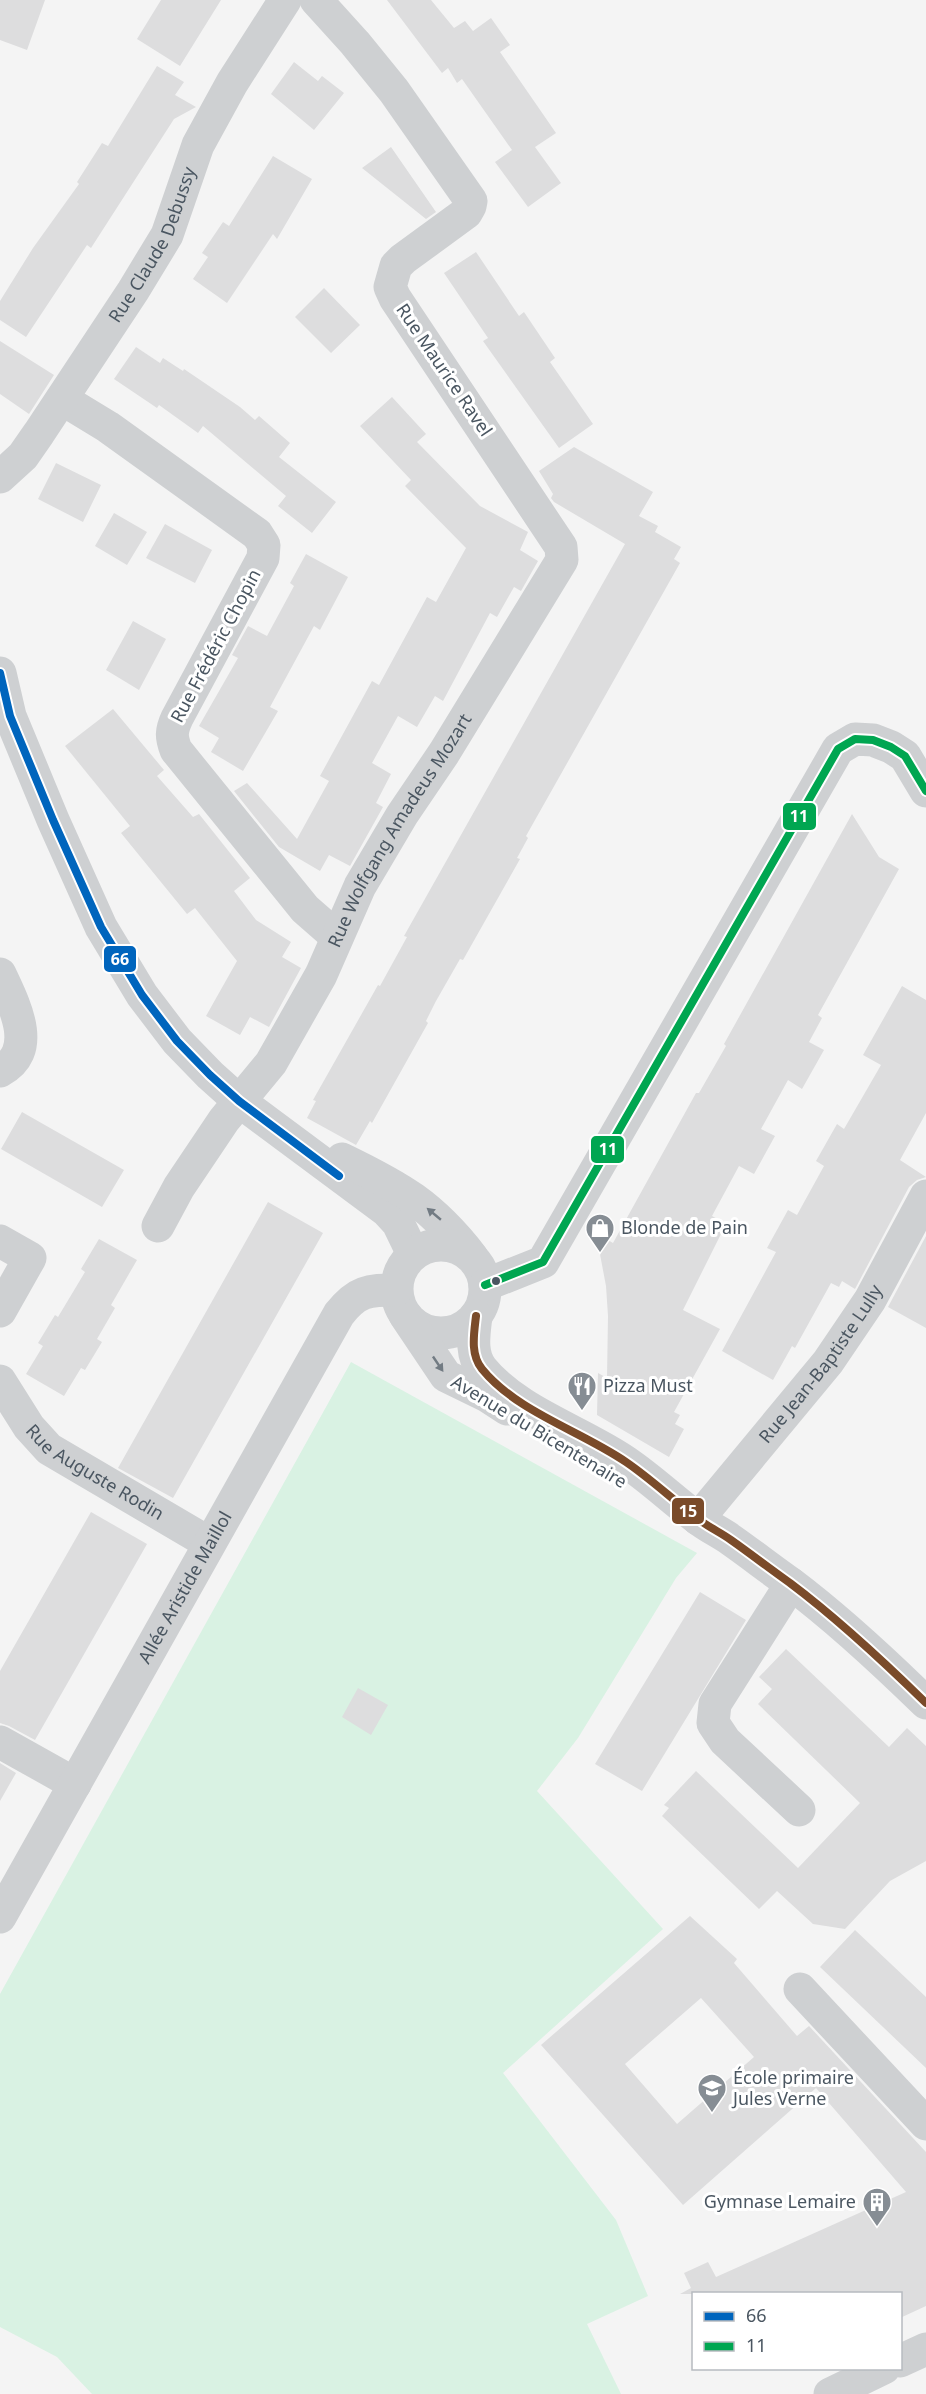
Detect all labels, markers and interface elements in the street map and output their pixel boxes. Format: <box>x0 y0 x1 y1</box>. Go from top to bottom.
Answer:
street label: Rue Claude Debussy <box>103 163 201 327</box>
street label: Rue Maurice Ravel <box>391 298 498 441</box>
street label: Rue Frédéric Chopin <box>164 565 266 726</box>
street label: Rue Wolfgang Amadeus Mozart <box>322 708 477 951</box>
line badge: 11 <box>782 802 817 831</box>
text: 11 <box>790 805 808 827</box>
line badge: 66 <box>103 945 137 973</box>
text: 66 <box>111 948 129 970</box>
line badge: 11 <box>590 1135 625 1164</box>
text: 11 <box>599 1138 617 1160</box>
one-way arrow <box>426 1207 442 1220</box>
shop icon: Blonde de Pain <box>584 1212 616 1254</box>
place label: Blonde de Pain <box>621 1215 748 1239</box>
unlabelled marker <box>490 1275 502 1287</box>
street label: Rue Jean-Baptiste Lully <box>753 1280 887 1448</box>
one-way arrow <box>432 1355 444 1371</box>
street label: Avenue du Bicentenaire <box>447 1369 632 1493</box>
restaurant icon: Pizza Must <box>566 1370 598 1412</box>
place label: Pizza Must <box>603 1373 693 1397</box>
street label: Rue Auguste Rodin <box>21 1418 169 1525</box>
line badge: 15 <box>671 1497 705 1525</box>
text: 15 <box>679 1500 697 1522</box>
street label: Allée Aristide Maillol <box>132 1507 237 1667</box>
place label: École primaire Jules Verne <box>731 2065 854 2110</box>
school or university icon: École primaire Jules Verne <box>696 2072 728 2114</box>
building icon: Gymnase Lemaire <box>861 2186 893 2228</box>
place label: Gymnase Lemaire <box>704 2189 856 2213</box>
legend <box>692 2292 902 2370</box>
text: 66 <box>746 2303 767 2327</box>
text: 11 <box>746 2333 767 2357</box>

